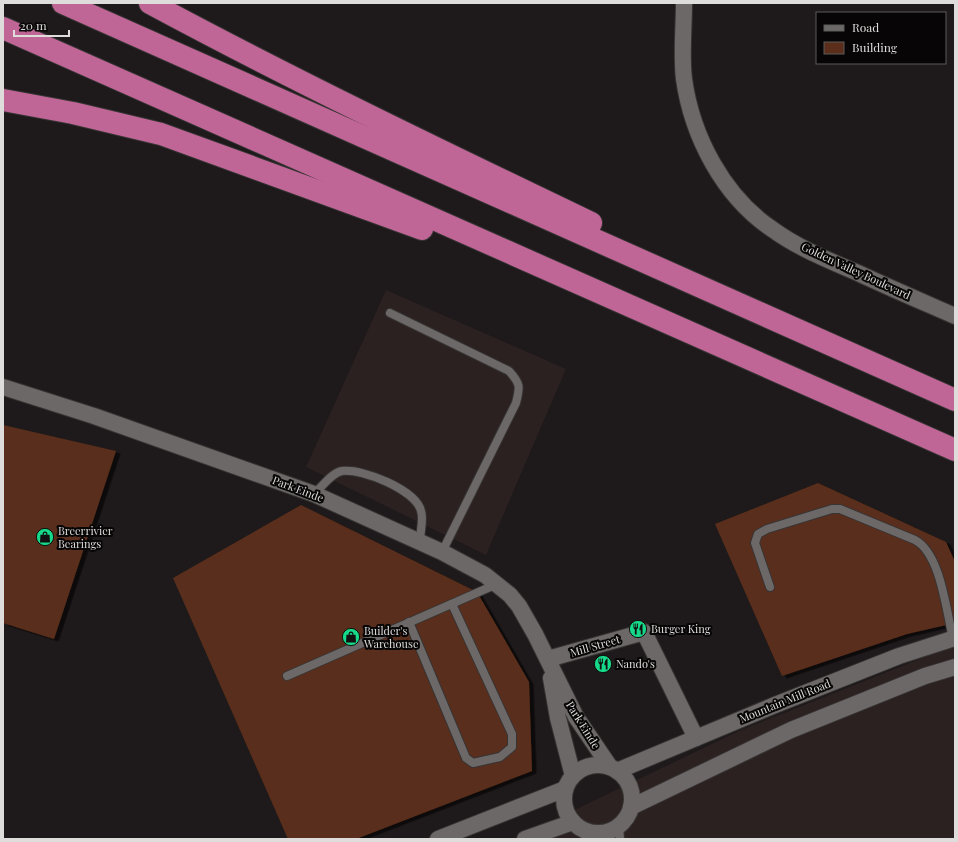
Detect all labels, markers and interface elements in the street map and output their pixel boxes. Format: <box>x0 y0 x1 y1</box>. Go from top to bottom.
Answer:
scale bar <box>14 12 69 38</box>
legend <box>816 12 946 64</box>
text: 20 m <box>20 17 47 33</box>
text: Road <box>852 19 879 35</box>
text: Building <box>852 39 898 55</box>
street label: Golden Valley Boulevard <box>799 239 914 303</box>
street label: Park Einde <box>270 472 326 505</box>
place label: Breerrivier Bearings <box>58 523 113 551</box>
shop icon: Breerrivier Bearings <box>35 527 55 547</box>
restaurant icon: Burger King <box>628 619 648 639</box>
place label: Burger King <box>651 621 711 636</box>
place label: Builder's Warehouse <box>363 623 419 651</box>
shop icon: Builder's Warehouse <box>341 627 361 647</box>
street label: Mill Street <box>568 631 622 660</box>
restaurant icon: Nando's <box>593 654 613 674</box>
place label: Nando's <box>616 656 655 671</box>
street label: Mountain Mill Road <box>737 675 833 726</box>
street label: Park Einde <box>563 698 604 752</box>

